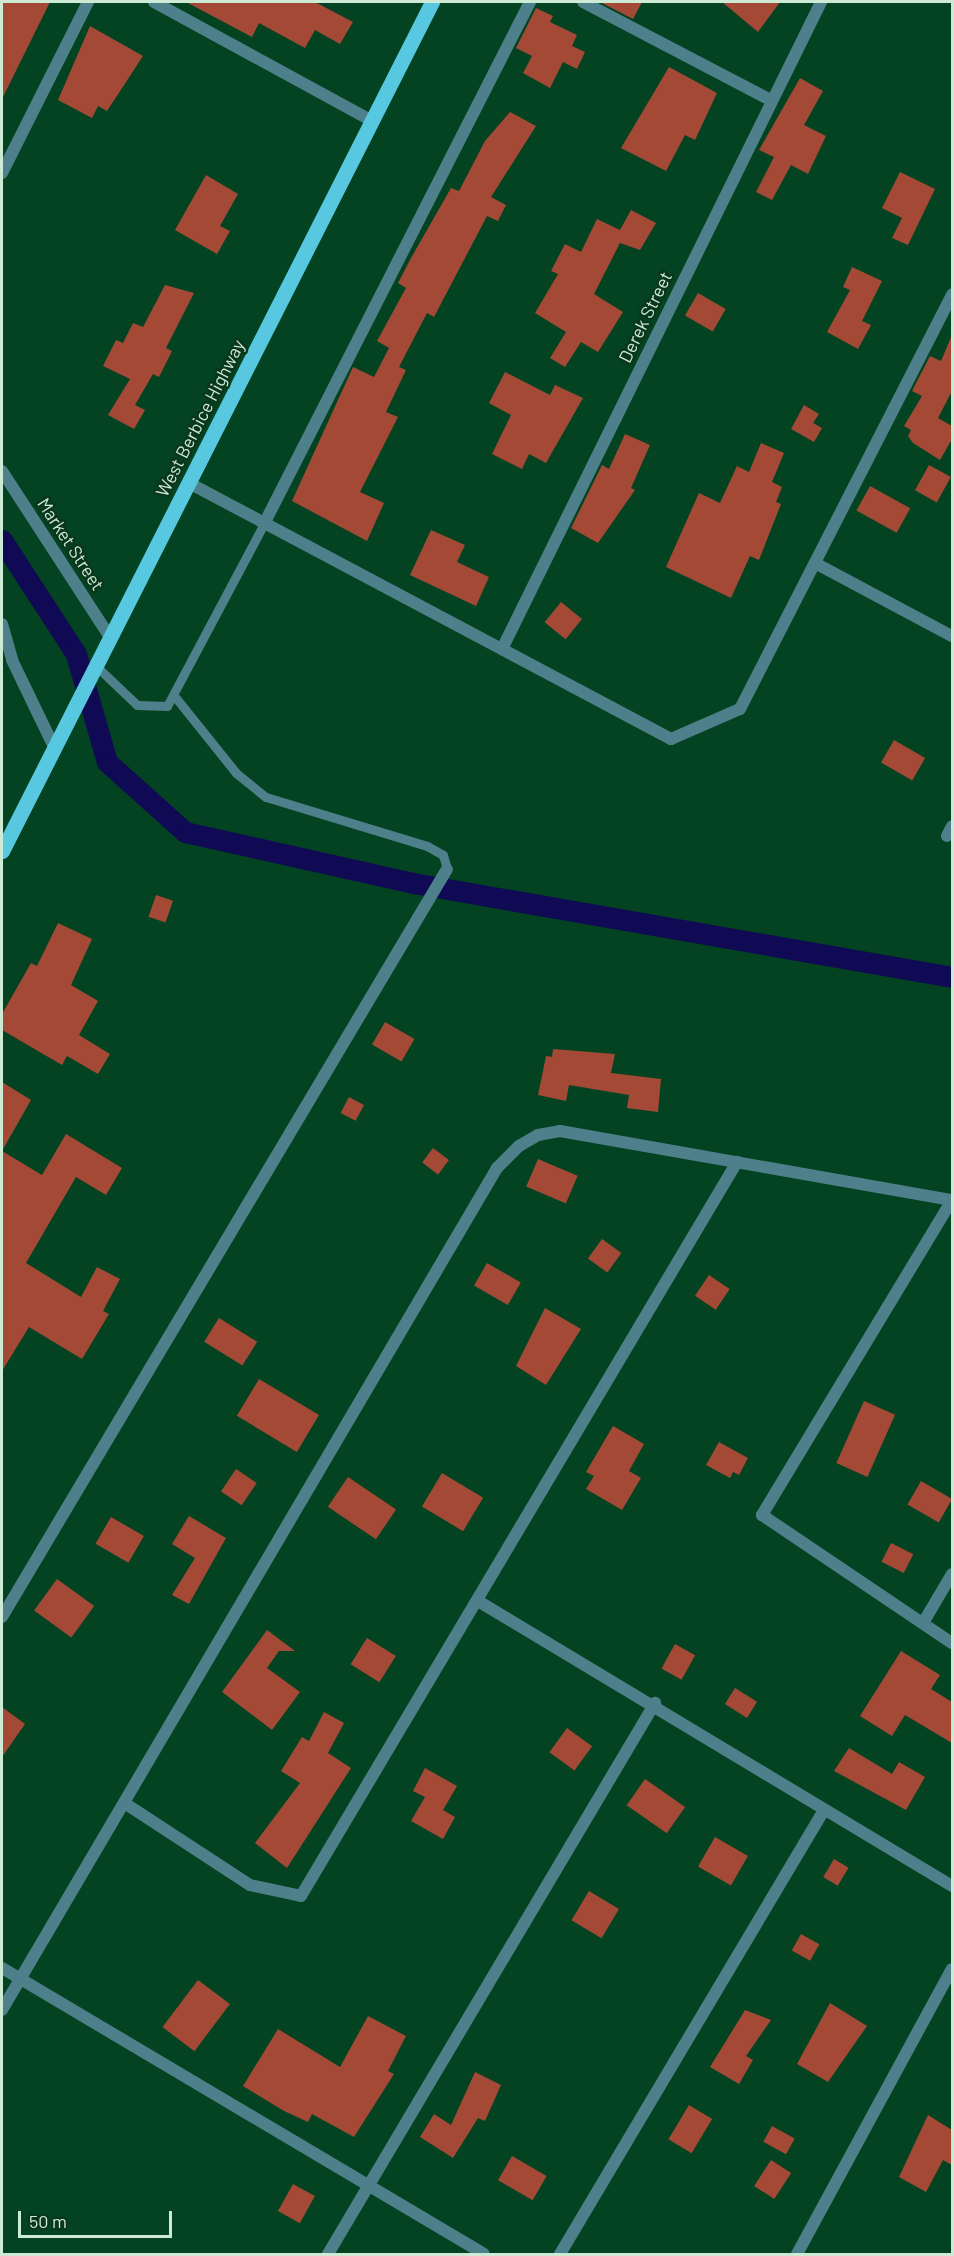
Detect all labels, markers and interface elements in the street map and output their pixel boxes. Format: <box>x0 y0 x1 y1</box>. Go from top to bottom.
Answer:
street label: Derek Street <box>614 268 676 366</box>
street label: West Berbice Highway <box>151 336 249 500</box>
street label: Market Street <box>33 494 109 594</box>
scale bar <box>21 2199 176 2237</box>
text: 50 m <box>29 2210 67 2232</box>

